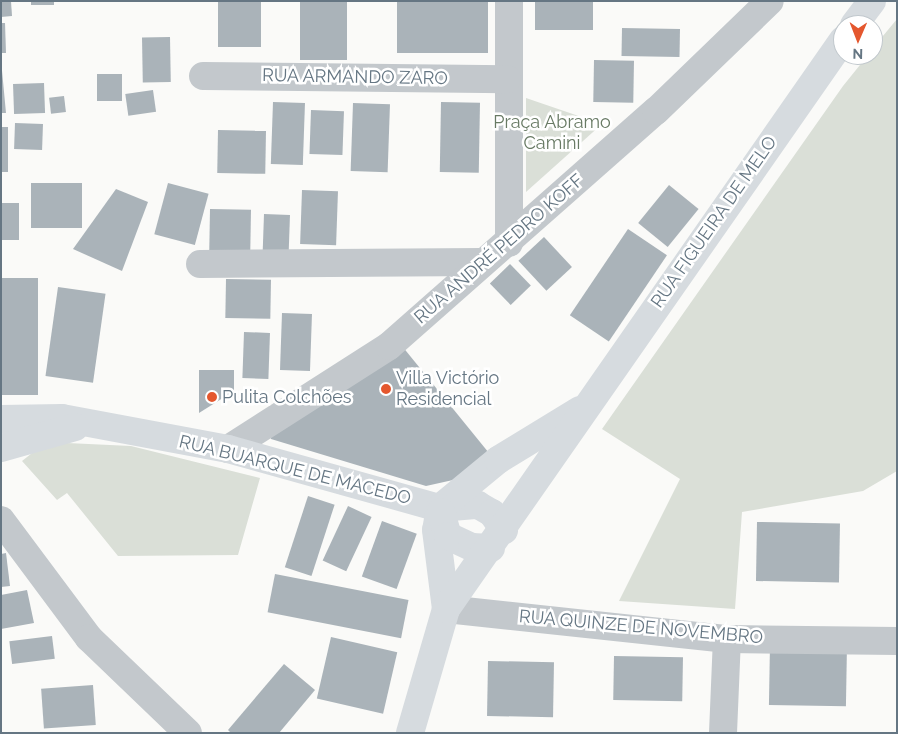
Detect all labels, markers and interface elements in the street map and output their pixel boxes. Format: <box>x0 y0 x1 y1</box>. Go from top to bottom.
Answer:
north arrow <box>833 15 883 65</box>
text: N <box>852 46 863 62</box>
street label: RUA ARMANDO ZARO <box>261 65 449 89</box>
park label: Praça Abramo Camini <box>493 112 611 154</box>
street label: RUA FIGUEIRA DE MELO <box>646 132 782 312</box>
street label: RUA ANDRÉ PEDRO KOFF <box>410 169 588 329</box>
place label: Villa Victório Residencial <box>396 368 500 410</box>
marker: Villa Victório Residencial <box>380 383 392 395</box>
place label: Pulita Colchões <box>222 386 351 408</box>
marker: Pulita Colchões <box>206 391 218 403</box>
street label: RUA BUARQUE DE MACEDO <box>177 431 413 509</box>
street label: RUA QUINZE DE NOVEMBRO <box>518 606 764 648</box>

